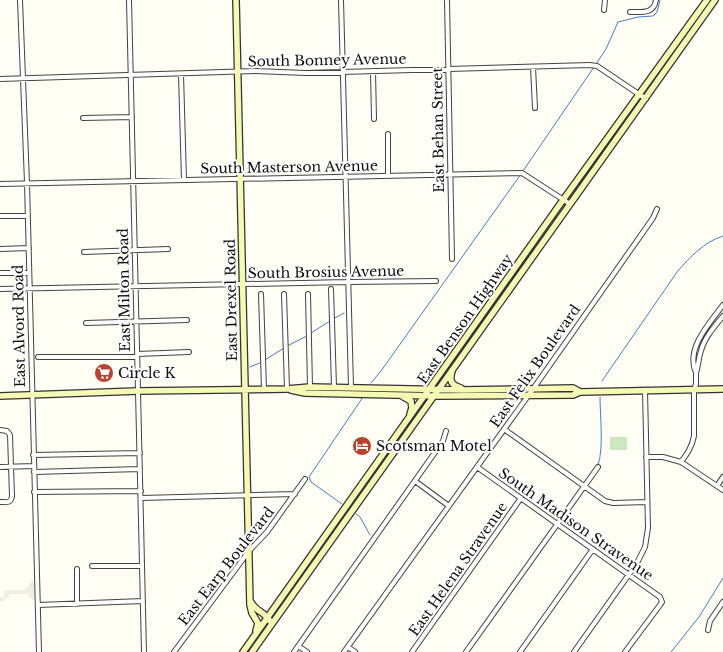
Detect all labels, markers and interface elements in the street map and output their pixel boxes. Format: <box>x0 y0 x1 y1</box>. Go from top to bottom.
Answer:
street label: South Bonney Avenue <box>247 50 407 70</box>
street label: East Behan Street <box>428 66 448 193</box>
street label: South Masterson Avenue <box>200 156 378 178</box>
street label: East Milton Road <box>114 228 134 352</box>
street label: East Drexel Road <box>221 238 241 361</box>
street label: East Benson Highway <box>413 250 517 388</box>
street label: South Brosius Avenue <box>248 262 404 282</box>
street label: East Alvord Road <box>9 264 29 388</box>
street label: East Felix Boulevard <box>486 301 585 431</box>
supermarket icon: Circle K <box>93 362 115 384</box>
place label: Circle K <box>118 364 177 382</box>
hotel icon: Scotsman Motel <box>351 435 373 457</box>
place label: Scotsman Motel <box>376 437 492 455</box>
street label: South Madison Stravenue <box>495 464 657 584</box>
street label: East Helena Stravenue <box>405 498 511 640</box>
street label: East Earp Boulevard <box>174 503 278 629</box>

